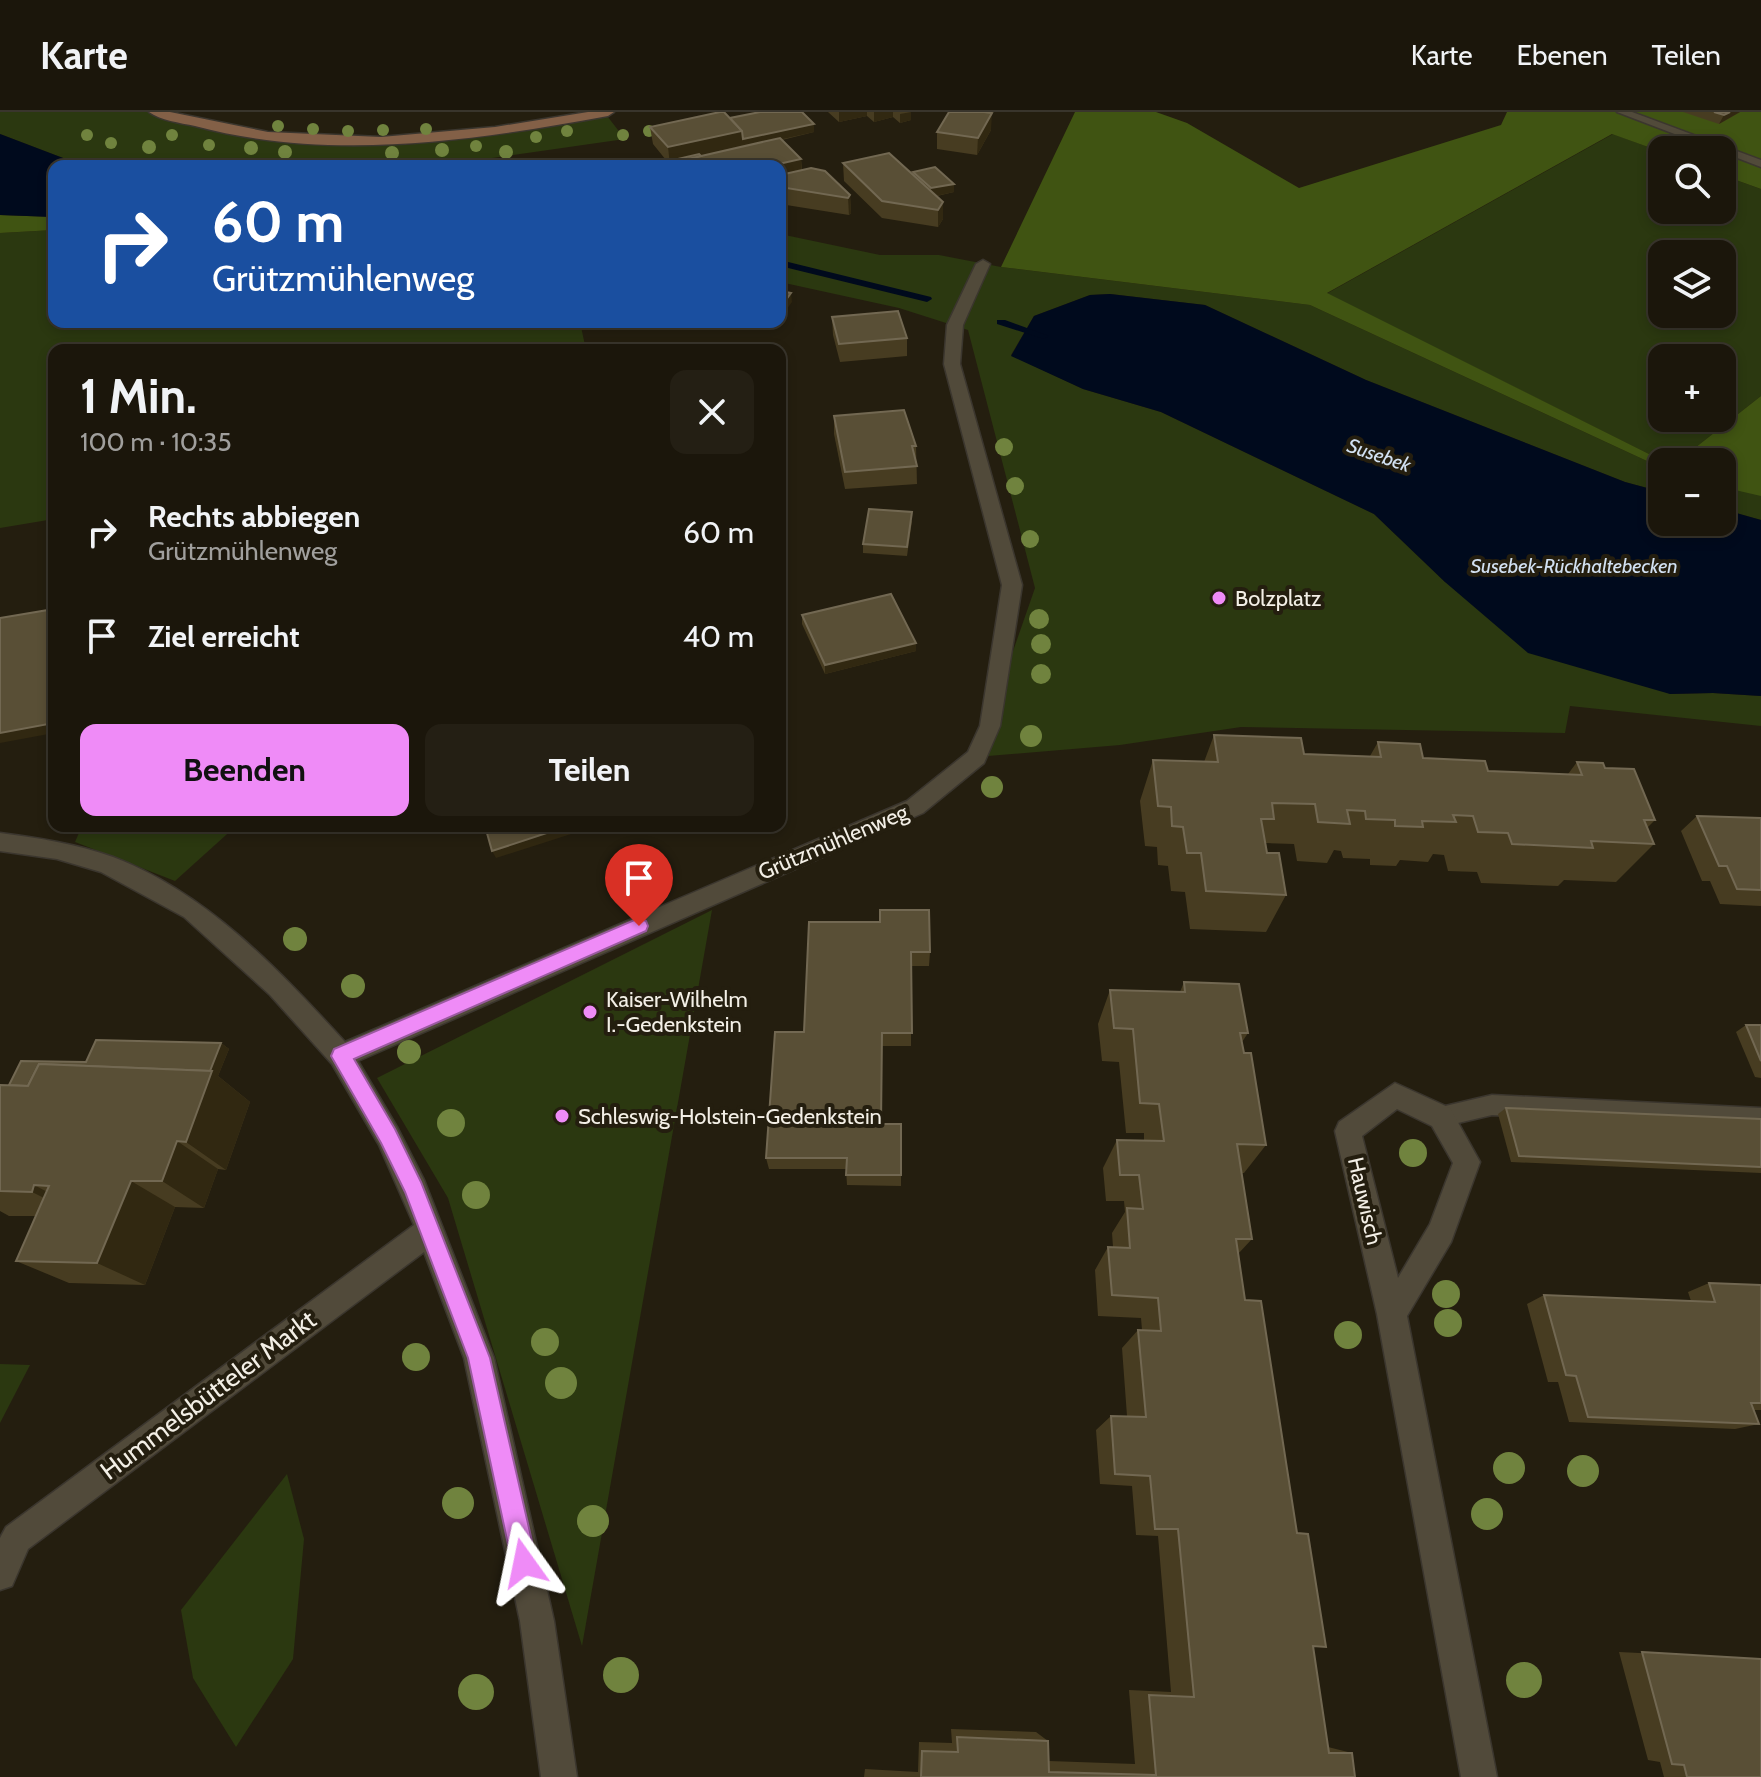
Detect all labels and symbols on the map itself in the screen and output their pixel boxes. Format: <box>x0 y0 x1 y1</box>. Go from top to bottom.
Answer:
water label: Susebek <box>1344 433 1415 477</box>
water label: Susebek-Rückhaltebecken <box>1470 554 1678 578</box>
place label: Bolzplatz <box>1235 585 1321 612</box>
marker: Bolzplatz <box>1210 589 1228 607</box>
street label: Grützmühlenweg <box>754 798 913 886</box>
pin <box>605 844 673 926</box>
place label: Kaiser-Wilhelm I.-Gedenkstein <box>606 986 748 1038</box>
marker: Kaiser-Wilhelm I.-Gedenkstein <box>581 1003 599 1021</box>
place label: Schleswig-Holstein-Gedenkstein <box>578 1103 882 1130</box>
marker: Schleswig-Holstein-Gedenkstein <box>553 1107 571 1125</box>
street label: Hauwisch <box>1342 1155 1388 1247</box>
street label: Hummelsbütteler Markt <box>94 1303 322 1487</box>
position arrow <box>482 1521 566 1605</box>

